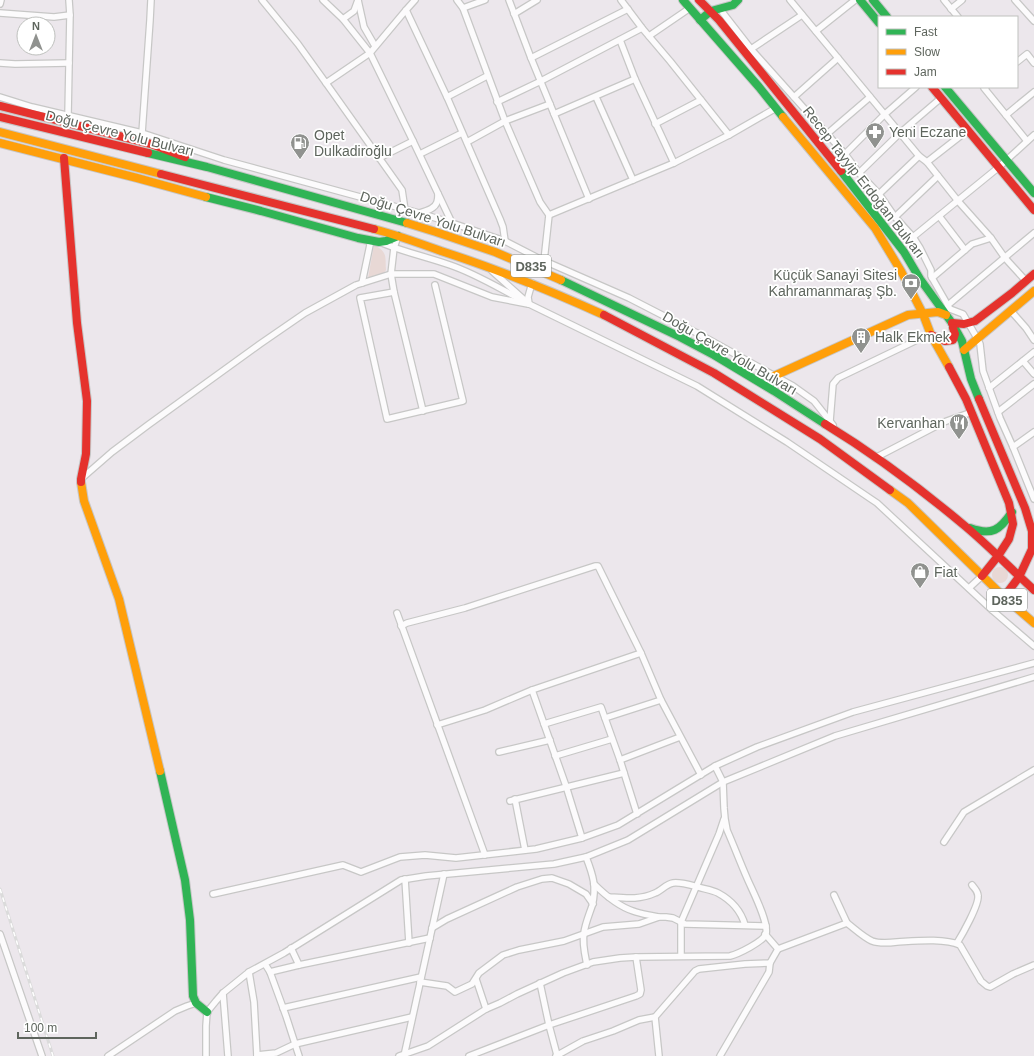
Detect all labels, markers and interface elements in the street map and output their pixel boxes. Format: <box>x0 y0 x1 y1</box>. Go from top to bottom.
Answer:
north arrow <box>16 16 56 56</box>
legend <box>878 16 1018 88</box>
text: N <box>32 20 40 32</box>
text: Fast <box>914 25 938 39</box>
text: Slow <box>914 45 940 59</box>
text: Jam <box>914 65 937 79</box>
street label: Recep Tayyip Erdoğan Bulvarı <box>800 103 928 261</box>
street label: Doğu Çevre Yolu Bulvarı <box>44 107 196 159</box>
pharmacy icon: Yeni Eczane <box>864 121 886 149</box>
place label: Yeni Eczane <box>889 124 967 140</box>
place label: Opet Dulkadiroğlu <box>314 127 392 159</box>
fuel station icon: Opet Dulkadiroğlu <box>289 132 311 160</box>
street label: Doğu Çevre Yolu Bulvarı <box>358 188 508 250</box>
road number: D835 <box>511 255 551 277</box>
place label: Küçük Sanayi Sitesi Kahramanmaraş Şb. <box>769 267 897 299</box>
bank icon: Küçük Sanayi Sitesi Kahramanmaraş Şb. <box>900 272 922 300</box>
street label: Doğu Çevre Yolu Bulvarı <box>660 308 800 398</box>
building icon: Halk Ekmek <box>850 326 872 354</box>
place label: Halk Ekmek <box>875 329 951 345</box>
restaurant icon: Kervanhan <box>948 412 970 440</box>
place label: Kervanhan <box>877 415 945 431</box>
shop icon: Fiat <box>909 561 931 589</box>
place label: Fiat <box>934 564 957 580</box>
road number: D835 <box>987 589 1027 611</box>
scale bar <box>18 1014 96 1040</box>
text: 100 m <box>24 1021 57 1035</box>

